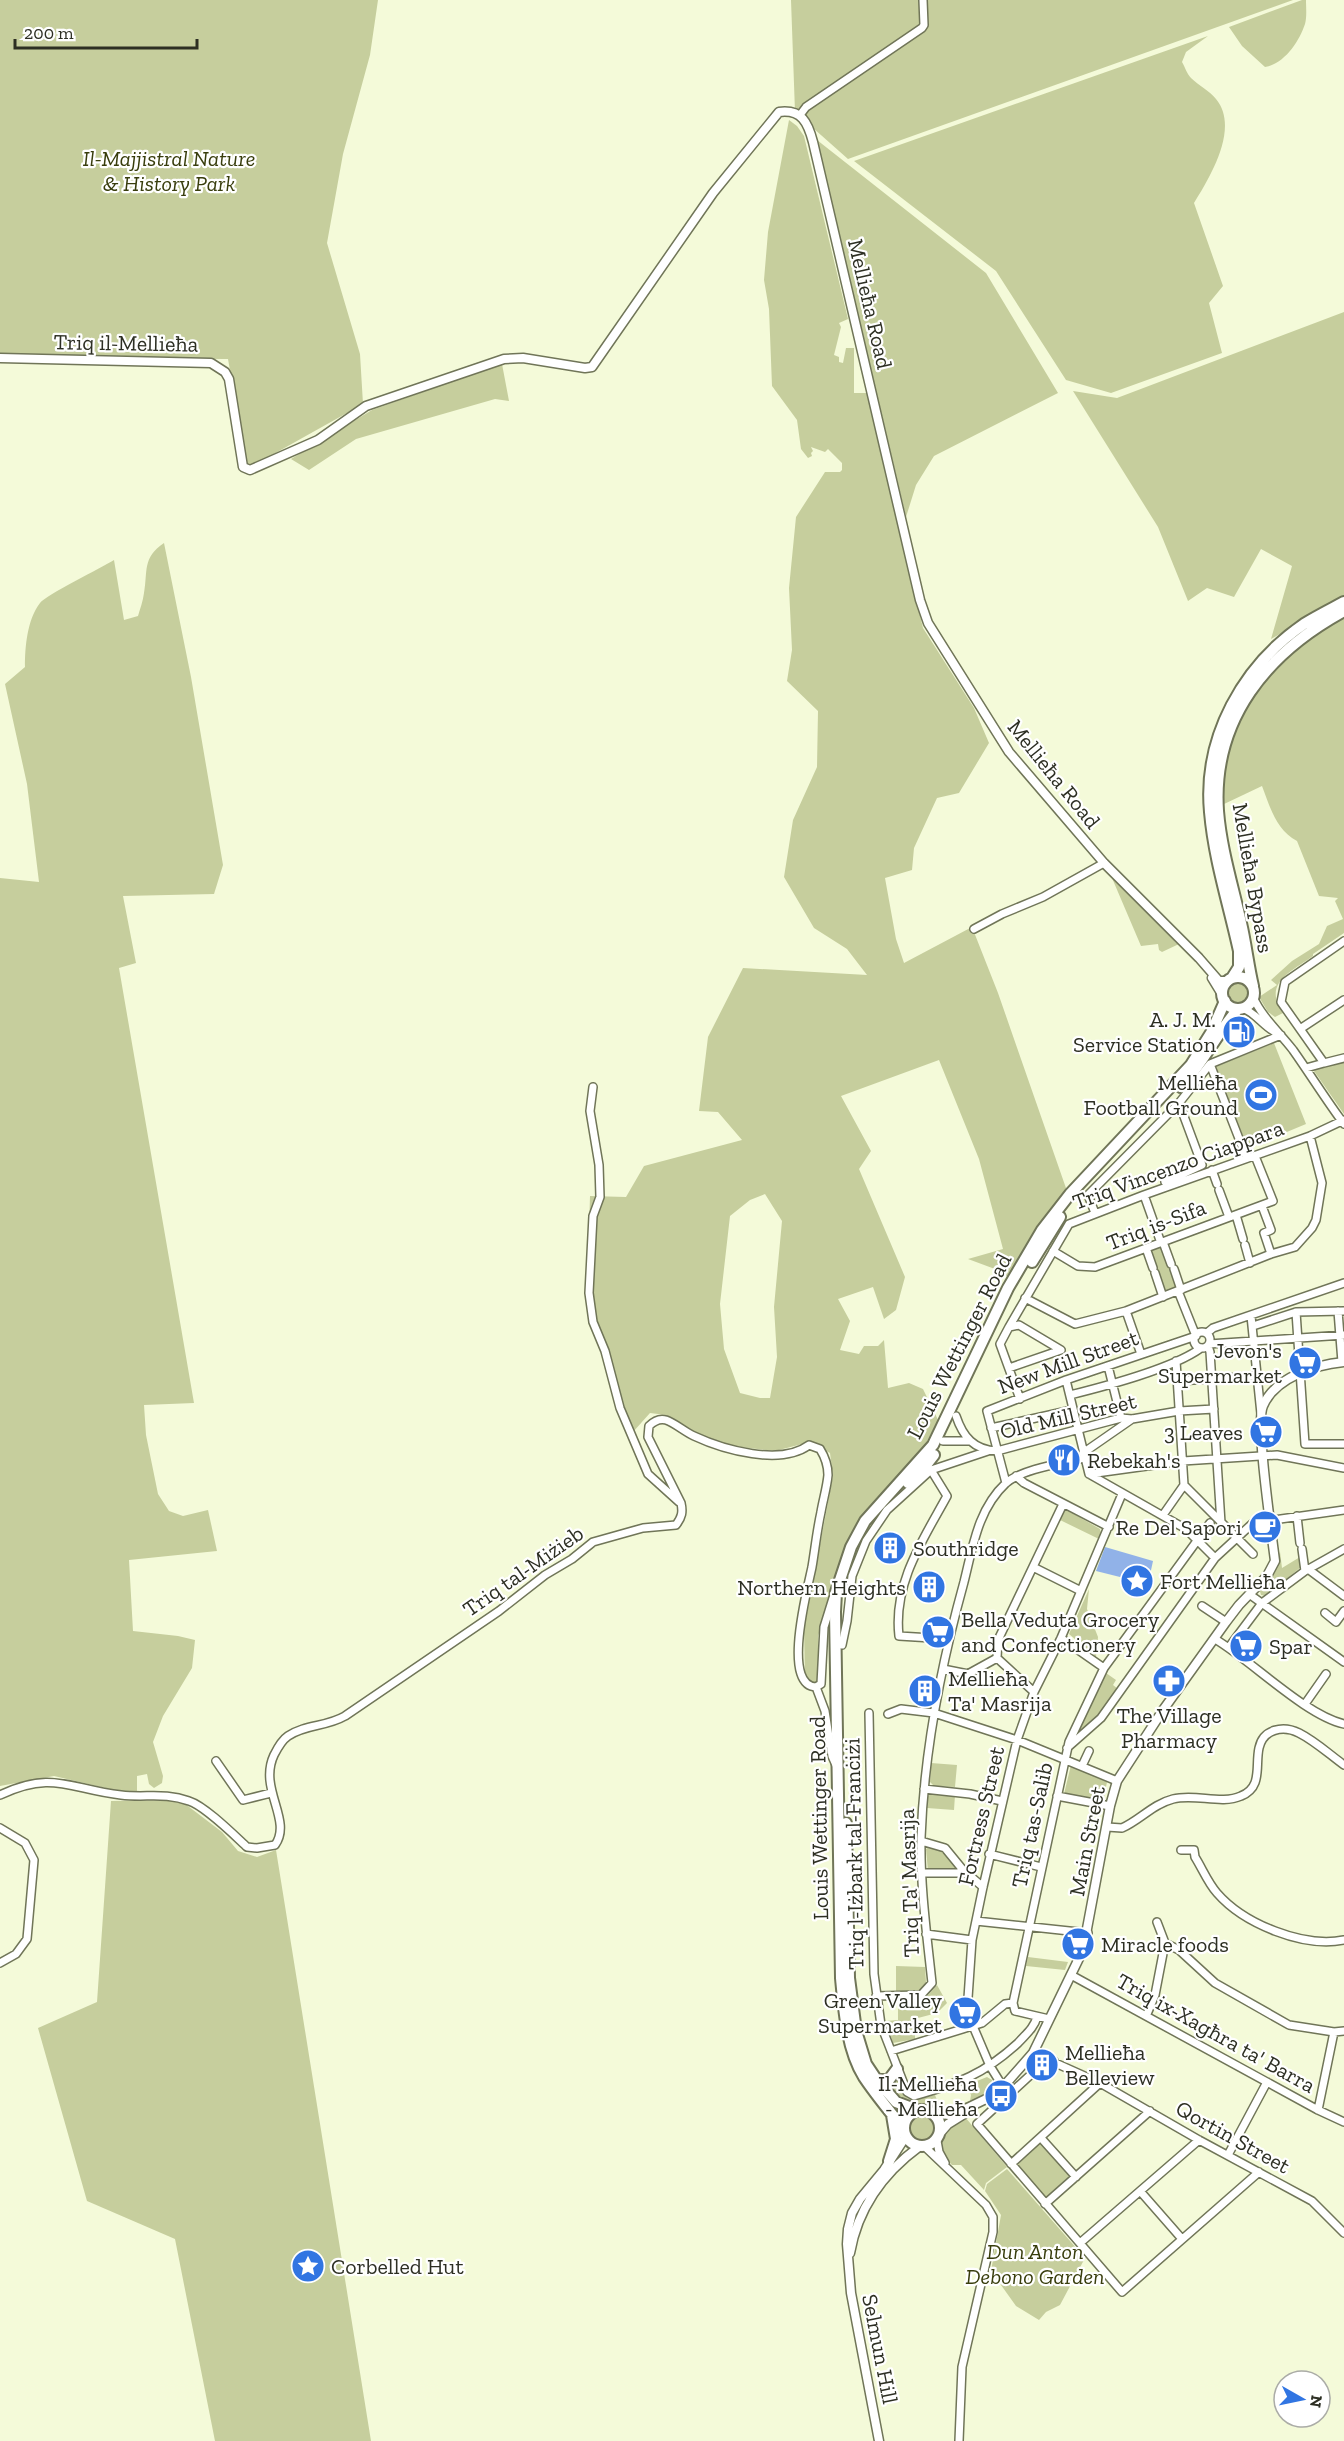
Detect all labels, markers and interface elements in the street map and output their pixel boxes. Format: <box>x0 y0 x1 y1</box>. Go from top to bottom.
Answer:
scale bar <box>15 12 196 50</box>
text: 200 m <box>24 22 74 44</box>
park label: Il-Majjistral Nature & History Park <box>83 145 255 197</box>
street label: Mellieħa Road <box>842 236 898 372</box>
street label: Triq il-Mellieħa <box>53 328 199 358</box>
street label: Mellieħa Road <box>1002 714 1106 834</box>
street label: Mellieħa Bypass <box>1227 801 1279 955</box>
place label: A. J. M. Service Station <box>1073 1006 1216 1058</box>
fuel station icon: A. J. M. Service Station <box>1221 1014 1257 1050</box>
place label: Mellieħa Football Ground <box>1084 1069 1238 1121</box>
sports icon: Mellieħa Football Ground <box>1243 1077 1279 1113</box>
street label: Triq Vincenzo Ciappara <box>1069 1114 1288 1216</box>
street label: Triq is-Sifa <box>1102 1194 1210 1256</box>
street label: Louis Wettinger Road <box>901 1249 1017 1443</box>
street label: New Mill Street <box>994 1324 1143 1400</box>
place label: Jevon's Supermarket <box>1158 1337 1283 1389</box>
supermarket icon: Jevon's Supermarket <box>1287 1345 1323 1381</box>
street label: Old Mill Street <box>997 1387 1140 1445</box>
supermarket icon: 3 Leaves <box>1248 1414 1284 1450</box>
place label: 3 Leaves <box>1164 1419 1243 1446</box>
restaurant icon: Rebekah's <box>1046 1442 1082 1478</box>
place label: Rebekah's <box>1087 1447 1181 1474</box>
cafe icon: Re Del Sapori <box>1247 1509 1283 1545</box>
place label: Re Del Sapori <box>1116 1514 1242 1541</box>
street label: Triq tal-Miżieb <box>458 1520 588 1622</box>
building icon: Southridge <box>872 1530 908 1566</box>
place label: Southridge <box>913 1535 1019 1562</box>
place icon: Fort Mellieħa <box>1119 1563 1155 1599</box>
place label: Fort Mellieħa <box>1160 1568 1286 1595</box>
building icon: Northern Heights <box>911 1569 947 1605</box>
place label: Northern Heights <box>737 1574 906 1601</box>
place label: Bella Veduta Grocery and Confectionery <box>961 1606 1160 1658</box>
supermarket icon: Bella Veduta Grocery and Confectionery <box>920 1614 956 1650</box>
supermarket icon: Spar <box>1228 1628 1264 1664</box>
place label: Spar <box>1269 1633 1313 1660</box>
pharmacy icon: The Village Pharmacy <box>1151 1663 1187 1699</box>
place label: Mellieħa Ta' Masrija <box>948 1665 1052 1717</box>
building icon: Mellieħa Ta' Masrija <box>907 1673 943 1709</box>
place label: The Village Pharmacy <box>1116 1702 1222 1754</box>
street label: Louis Wettinger Road <box>804 1716 834 1920</box>
street label: Triq l-Iżbark tal-Franċiżi <box>838 1738 870 1970</box>
street label: Fortress Street <box>952 1743 1010 1888</box>
street label: Triq tas-Salib <box>1006 1760 1058 1890</box>
street label: Main Street <box>1063 1783 1111 1898</box>
street label: Triq Ta' Masrija <box>893 1808 925 1958</box>
supermarket icon: Miracle foods <box>1060 1926 1096 1962</box>
place label: Miracle foods <box>1101 1931 1229 1958</box>
street label: Triq ix-Xagħra ta' Barra <box>1112 1967 1321 2099</box>
place label: Green Valley Supermarket <box>818 1987 943 2039</box>
supermarket icon: Green Valley Supermarket <box>947 1995 983 2031</box>
place label: Mellieħa Belleview <box>1065 2039 1155 2091</box>
building icon: Mellieħa Belleview <box>1024 2047 1060 2083</box>
place label: Il-Mellieħa - Mellieħa <box>878 2070 978 2122</box>
bus stop icon: Il-Mellieħa - Mellieħa <box>983 2078 1019 2114</box>
street label: Qortin Street <box>1171 2094 1296 2180</box>
park label: Dun Anton Debono Garden <box>965 2238 1105 2290</box>
place icon: Corbelled Hut <box>290 2248 326 2284</box>
place label: Corbelled Hut <box>331 2253 464 2280</box>
street label: Selmun Hill <box>856 2292 904 2406</box>
north arrow <box>1272 2369 1332 2429</box>
text: N <box>1306 2394 1327 2409</box>

